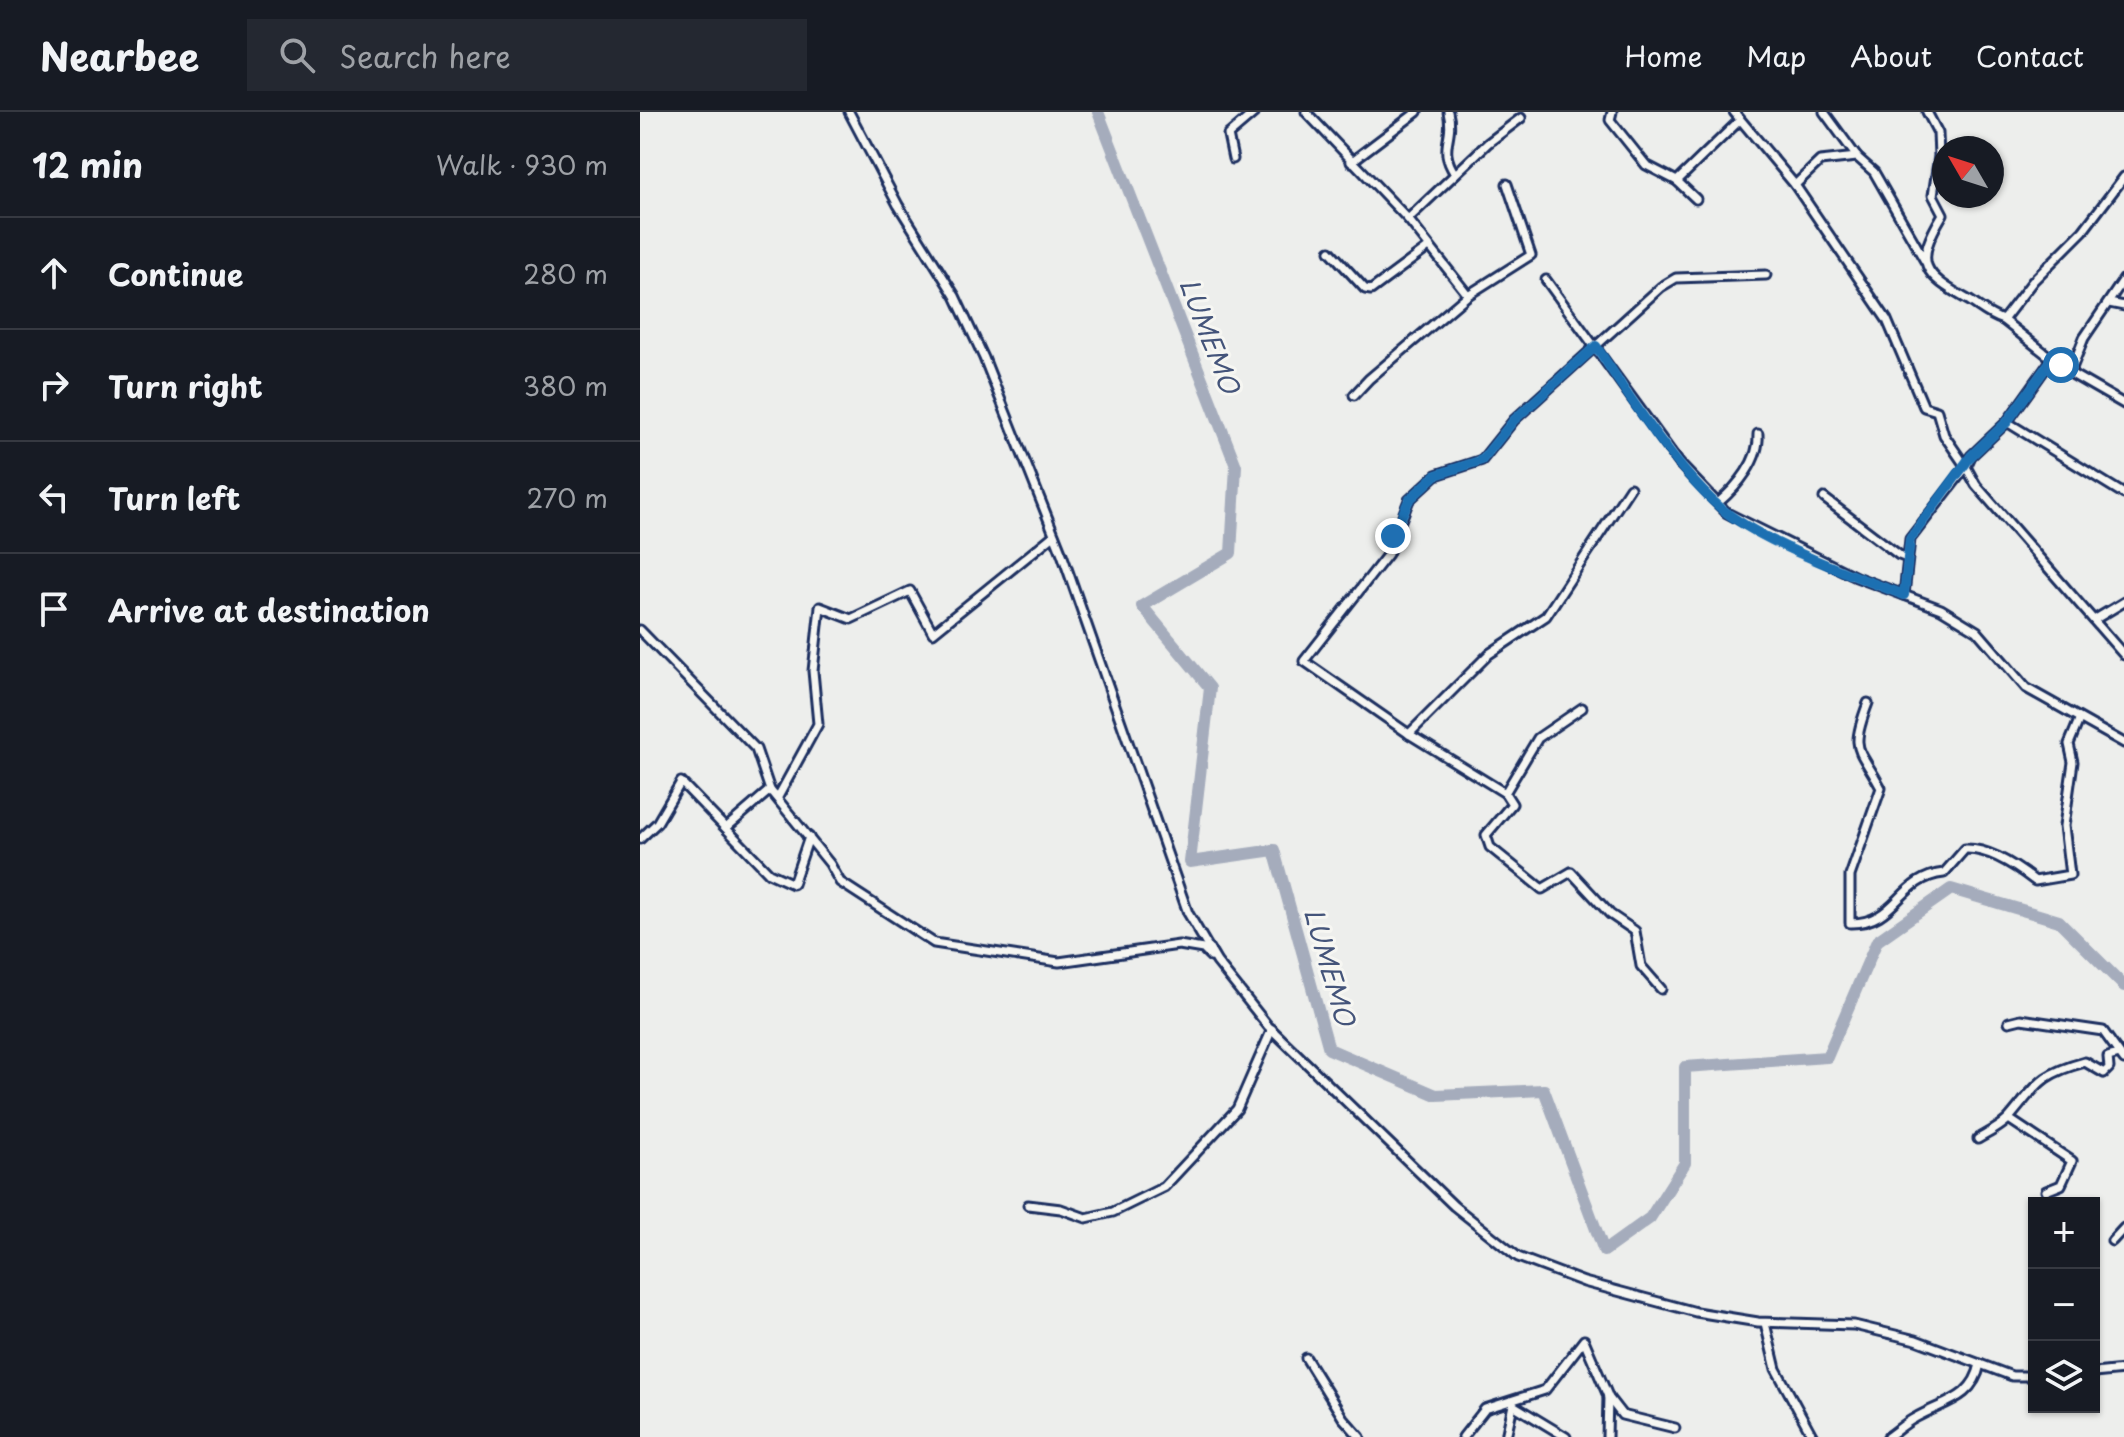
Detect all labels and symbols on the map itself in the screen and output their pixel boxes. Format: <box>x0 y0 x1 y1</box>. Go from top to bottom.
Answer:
north arrow <box>1932 136 2004 208</box>
water label: LUMEMO <box>1171 272 1251 401</box>
route start <box>2043 347 2079 383</box>
route end <box>1375 518 1411 554</box>
water label: LUMEMO <box>1295 903 1366 1032</box>

